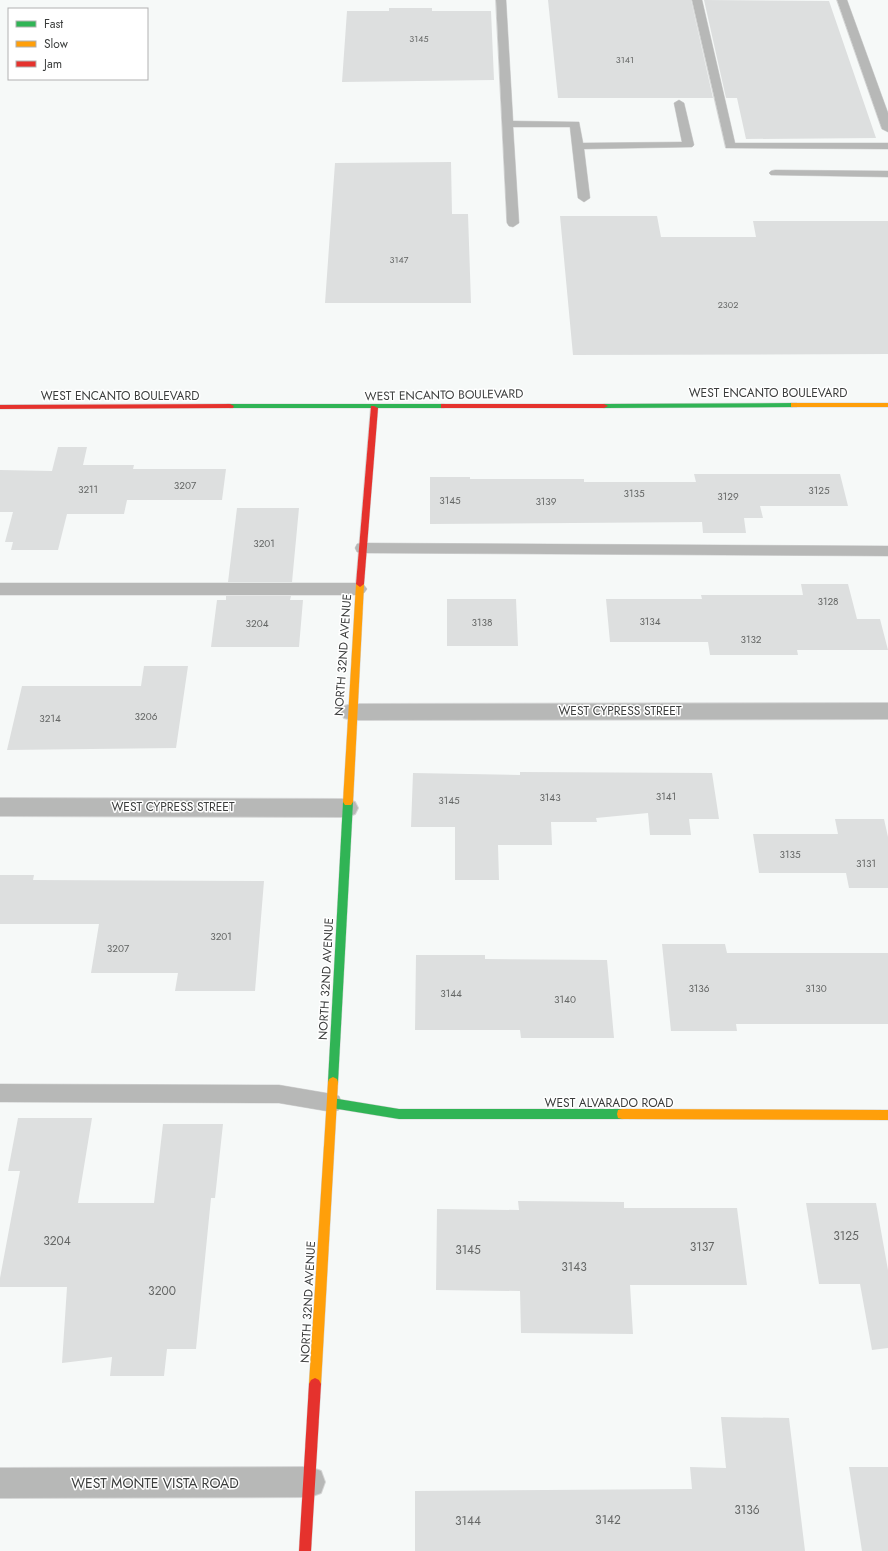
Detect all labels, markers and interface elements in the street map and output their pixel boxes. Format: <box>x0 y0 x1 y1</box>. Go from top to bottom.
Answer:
legend <box>8 8 148 80</box>
text: Fast <box>44 15 63 33</box>
house number: 3145 <box>409 32 429 45</box>
text: Slow <box>44 35 69 53</box>
house number: 3141 <box>616 53 634 66</box>
text: Jam <box>42 55 62 73</box>
house number: 3147 <box>390 253 409 266</box>
house number: 2302 <box>718 298 738 311</box>
street label: WEST ENCANTO BOULEVARD <box>689 384 847 402</box>
street label: WEST ENCANTO BOULEVARD <box>365 385 523 405</box>
street label: WEST ENCANTO BOULEVARD <box>41 387 199 405</box>
house number: 3207 <box>174 478 197 493</box>
house number: 3211 <box>78 482 98 497</box>
house number: 3125 <box>808 483 830 498</box>
house number: 3135 <box>623 486 645 501</box>
house number: 3129 <box>717 489 739 504</box>
house number: 3145 <box>439 493 461 508</box>
house number: 3139 <box>535 494 557 509</box>
house number: 3201 <box>253 536 275 551</box>
street label: NORTH 32ND AVENUE <box>330 593 356 717</box>
house number: 3128 <box>817 594 839 609</box>
house number: 3134 <box>639 614 661 629</box>
house number: 3138 <box>472 615 492 630</box>
house number: 3204 <box>246 616 269 631</box>
house number: 3132 <box>740 632 762 647</box>
street label: WEST CYPRESS STREET <box>558 702 682 720</box>
house number: 3206 <box>135 709 158 724</box>
house number: 3214 <box>39 711 61 726</box>
house number: 3141 <box>656 789 676 804</box>
house number: 3143 <box>539 790 561 805</box>
house number: 3145 <box>438 793 460 808</box>
street label: WEST CYPRESS STREET <box>111 798 235 816</box>
house number: 3135 <box>779 847 801 862</box>
house number: 3131 <box>856 856 876 871</box>
street label: NORTH 32ND AVENUE <box>314 917 338 1041</box>
house number: 3201 <box>210 929 232 944</box>
house number: 3207 <box>107 941 130 956</box>
house number: 3136 <box>688 981 710 996</box>
house number: 3130 <box>805 981 827 996</box>
house number: 3144 <box>440 986 462 1001</box>
house number: 3140 <box>554 992 576 1007</box>
street label: WEST ALVARADO ROAD <box>545 1094 673 1112</box>
house number: 3125 <box>833 1227 859 1245</box>
house number: 3204 <box>43 1232 71 1250</box>
house number: 3137 <box>690 1238 715 1256</box>
street label: NORTH 32ND AVENUE <box>296 1240 320 1364</box>
house number: 3145 <box>455 1241 481 1259</box>
house number: 3143 <box>561 1258 587 1276</box>
house number: 3200 <box>148 1282 176 1300</box>
street label: WEST MONTE VISTA ROAD <box>71 1473 239 1493</box>
house number: 3136 <box>734 1501 760 1519</box>
house number: 3142 <box>595 1511 621 1529</box>
house number: 3144 <box>455 1512 481 1530</box>

